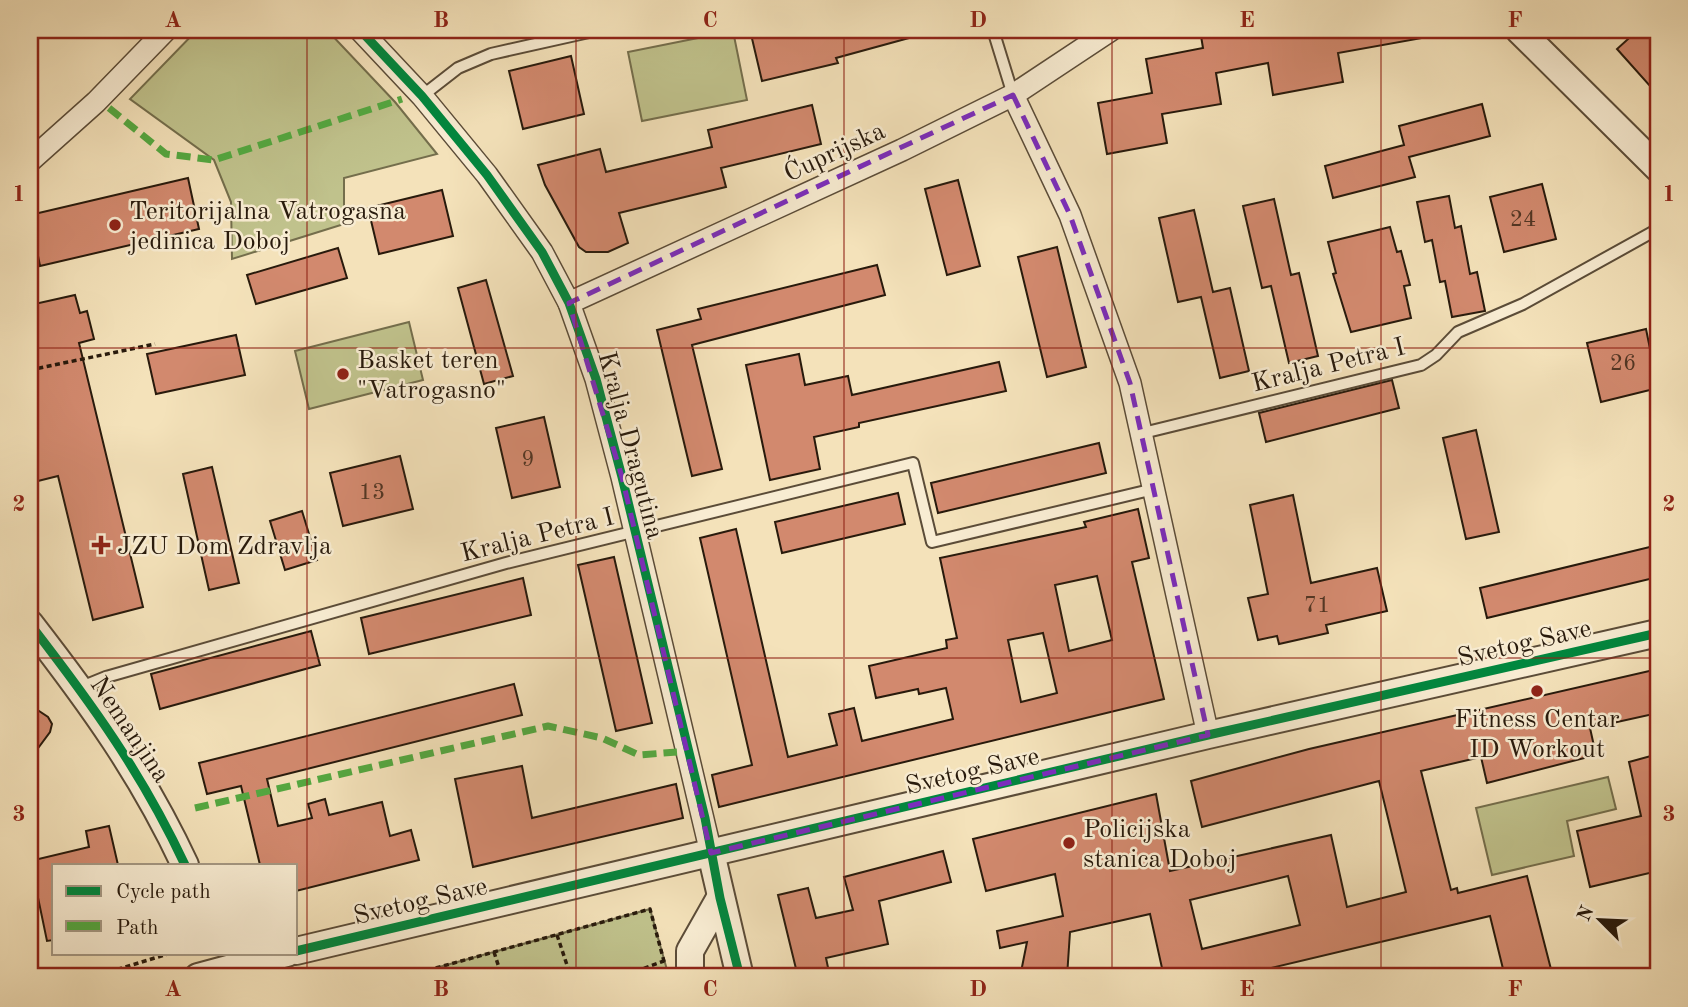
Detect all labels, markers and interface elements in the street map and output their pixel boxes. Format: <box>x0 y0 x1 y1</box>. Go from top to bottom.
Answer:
text: A <box>164 9 182 32</box>
text: B <box>433 9 449 32</box>
text: C <box>702 9 718 32</box>
text: D <box>969 9 987 32</box>
text: E <box>1239 9 1255 32</box>
text: F <box>1507 9 1523 32</box>
street label: Ćuprijska <box>778 114 890 188</box>
text: 1 <box>12 183 26 206</box>
text: 1 <box>1662 183 1676 206</box>
place label: Teritorijalna Vatrogasna jedinica Doboj <box>128 199 406 255</box>
house number: 24 <box>1510 208 1536 231</box>
marker: Teritorijalna Vatrogasna jedinica Doboj <box>107 217 123 233</box>
street label: Kralja Petra I <box>1249 334 1408 398</box>
place label: Basket teren "Vatrogasno" <box>357 348 506 404</box>
street label: Kralja Dragutina <box>592 349 668 542</box>
house number: 26 <box>1610 352 1636 375</box>
marker: Basket teren "Vatrogasno" <box>335 366 351 382</box>
house number: 9 <box>521 448 535 471</box>
house number: 13 <box>359 481 385 504</box>
text: 2 <box>12 493 26 516</box>
text: 2 <box>1662 493 1676 516</box>
street label: Kralja Petra I <box>458 504 617 568</box>
place label: JZU Dom Zdravlja <box>117 534 332 560</box>
marker: JZU Dom Zdravlja <box>91 535 111 555</box>
house number: 71 <box>1304 594 1330 617</box>
street label: Svetog Save <box>1455 616 1594 672</box>
street label: Nemanjina <box>85 672 174 788</box>
marker: Fitness Centar ID Workout <box>1529 683 1545 699</box>
place label: Fitness Centar ID Workout <box>1454 707 1620 763</box>
street label: Svetog Save <box>903 744 1042 800</box>
text: 3 <box>12 803 26 826</box>
text: 3 <box>1662 803 1676 826</box>
place label: Policijska stanica Doboj <box>1083 817 1236 873</box>
marker: Policijska stanica Doboj <box>1061 835 1077 851</box>
legend <box>52 864 298 954</box>
street label: Svetog Save <box>351 874 490 930</box>
text: Cycle path <box>116 882 211 903</box>
north arrow <box>1566 884 1636 954</box>
text: N <box>1575 903 1599 925</box>
text: Path <box>116 918 159 939</box>
text: A <box>164 978 182 1001</box>
text: B <box>433 978 449 1001</box>
text: C <box>702 978 718 1001</box>
text: D <box>969 978 987 1001</box>
text: E <box>1239 978 1255 1001</box>
text: F <box>1507 978 1523 1001</box>

